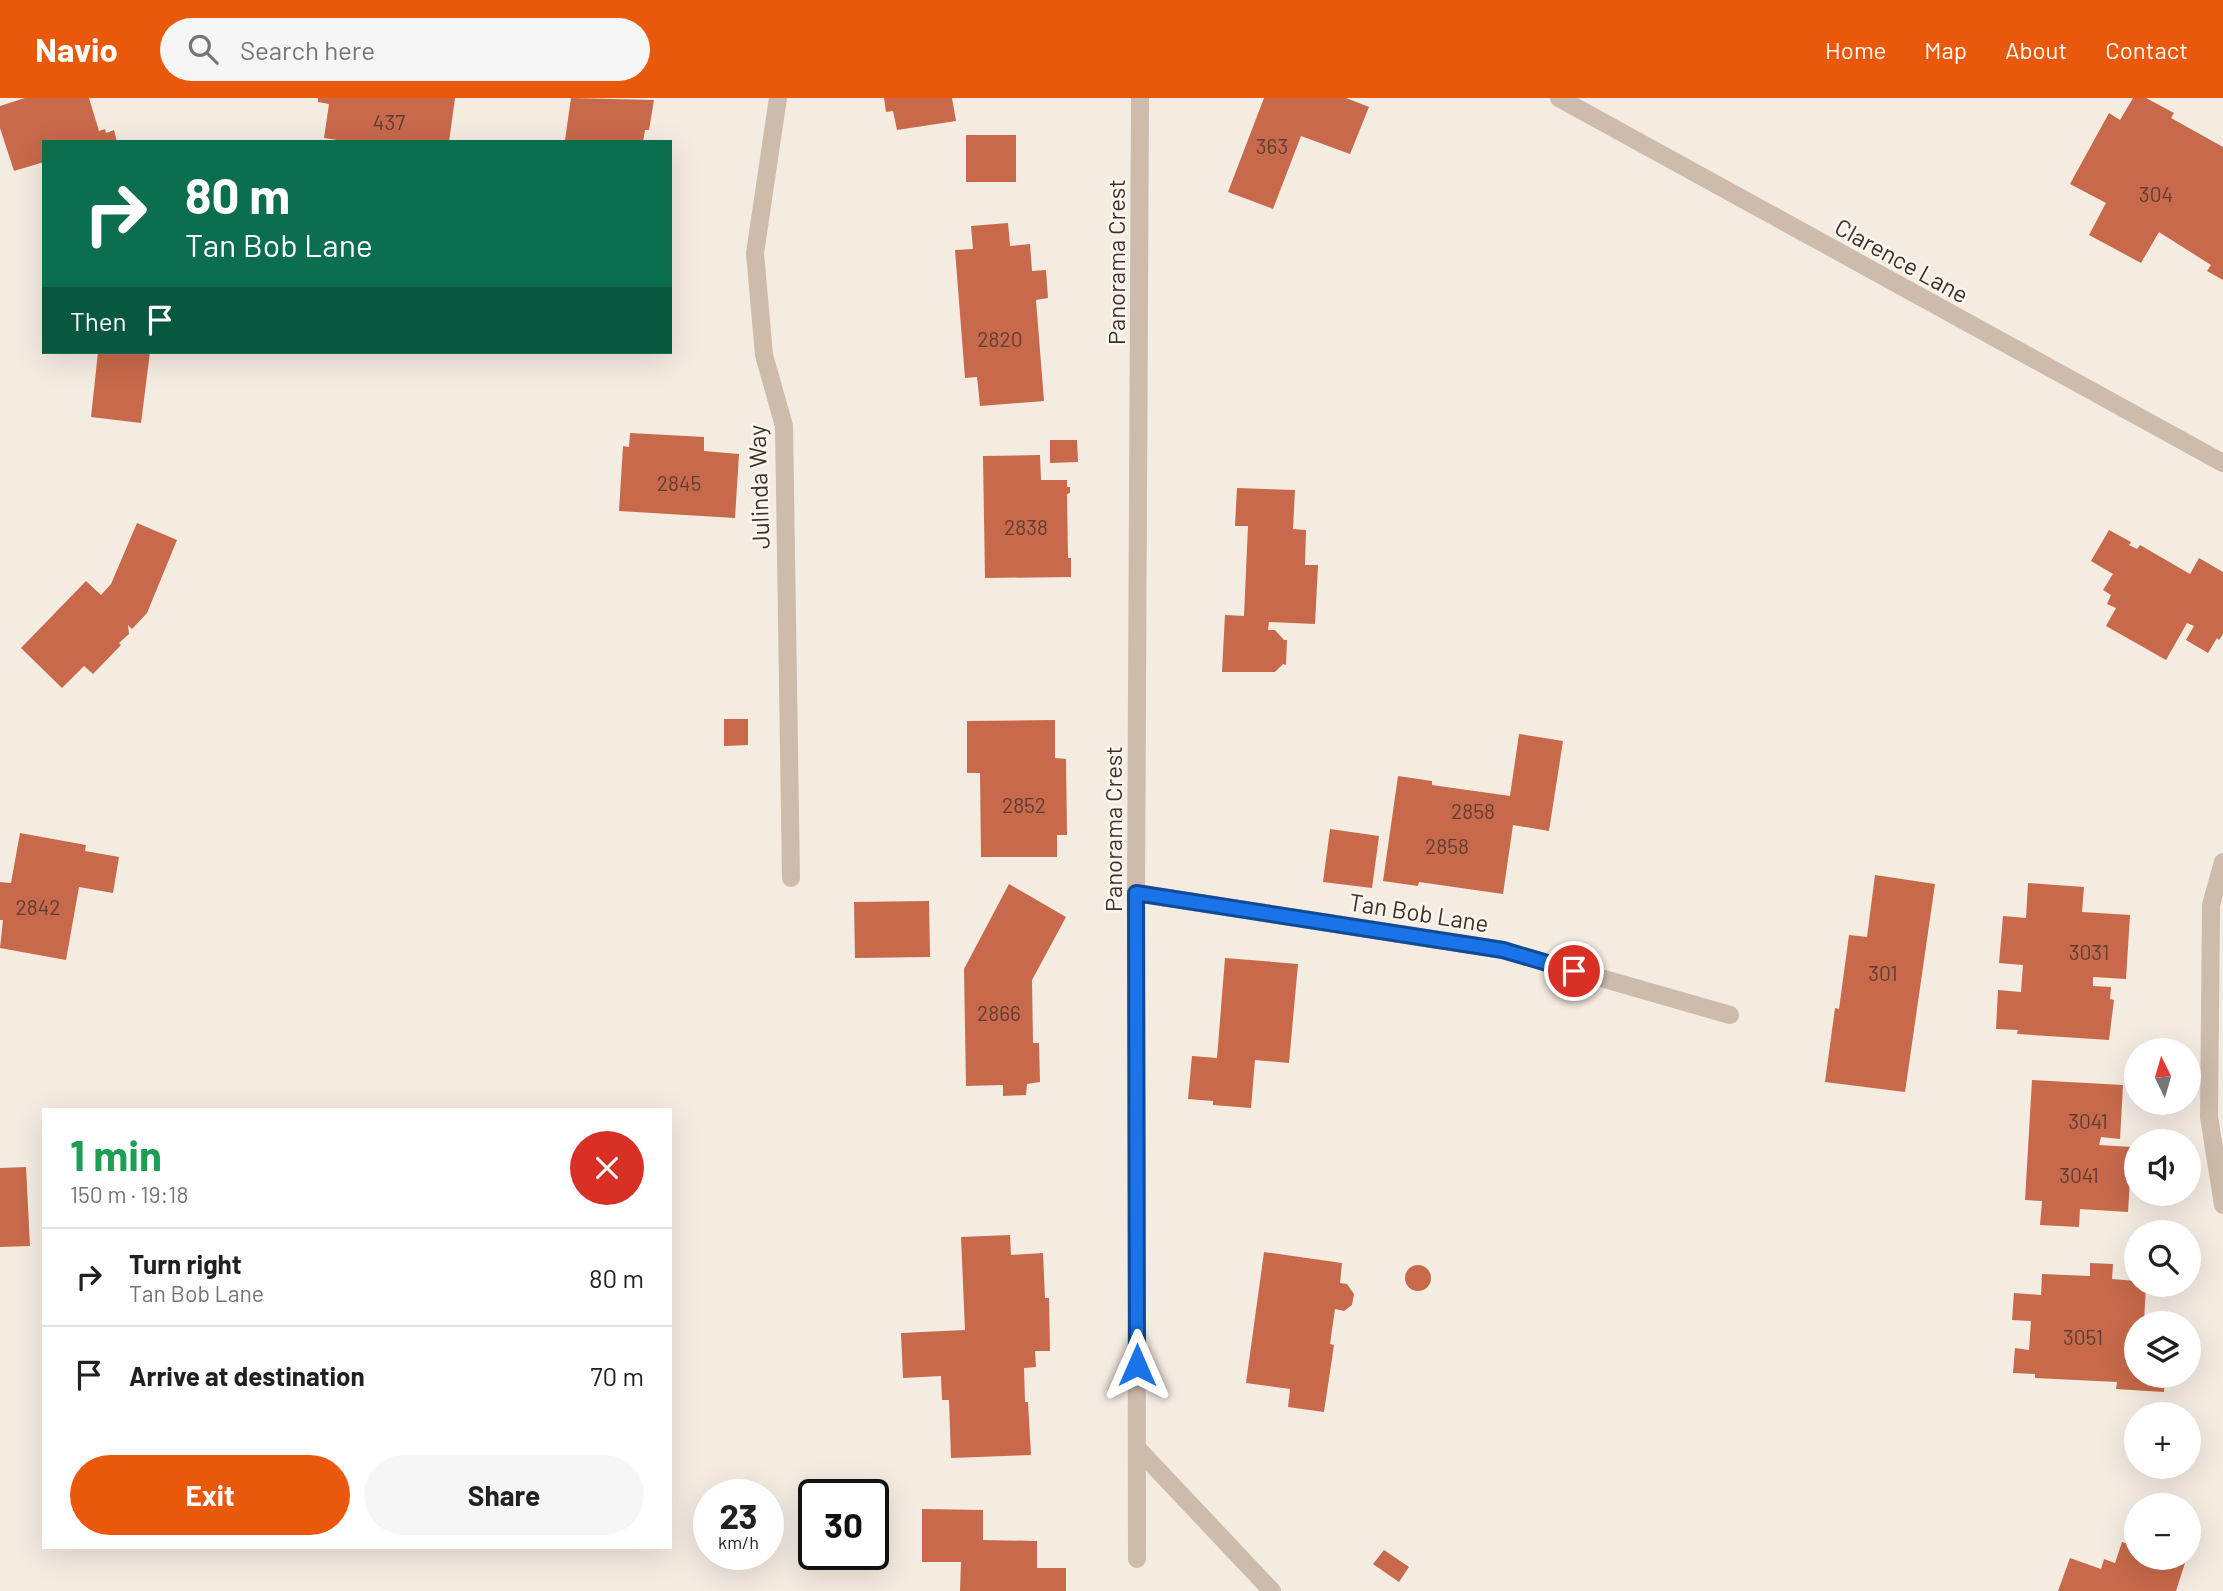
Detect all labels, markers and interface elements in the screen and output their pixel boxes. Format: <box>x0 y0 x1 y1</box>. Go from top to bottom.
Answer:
search box <box>160 18 650 81</box>
text: Navio <box>35 29 118 69</box>
icon: search <box>184 30 222 68</box>
text: Search here <box>240 34 375 65</box>
text: Home <box>1825 35 1886 64</box>
text: Map <box>1924 35 1967 64</box>
text: About <box>2005 35 2067 64</box>
text: Contact <box>2105 35 2188 64</box>
house number: 437 <box>373 109 405 134</box>
house number: 363 <box>1256 133 1288 158</box>
text: 80 m <box>185 165 290 224</box>
icon: right <box>70 168 161 259</box>
street label: Panorama Crest <box>1101 179 1130 345</box>
house number: 304 <box>2139 181 2173 206</box>
street label: Clarence Lane <box>1830 211 1974 309</box>
text: Tan Bob Lane <box>185 225 373 263</box>
icon: arrive <box>141 301 179 339</box>
text: Then <box>70 305 127 336</box>
house number: 2820 <box>977 326 1023 351</box>
street label: Julinda Way <box>741 424 775 550</box>
house number: 2845 <box>657 470 701 495</box>
house number: 2838 <box>1004 514 1048 539</box>
street label: Panorama Crest <box>1098 746 1127 912</box>
house number: 2852 <box>1002 792 1046 817</box>
house number: 2858 <box>1451 798 1495 823</box>
house number: 2858 <box>1425 833 1469 858</box>
street label: Tan Bob Lane <box>1347 887 1491 937</box>
house number: 2842 <box>15 894 61 919</box>
house number: 3031 <box>2069 939 2109 964</box>
pin <box>1544 941 1604 1001</box>
icon: arrive <box>1555 952 1593 990</box>
house number: 301 <box>1868 960 1898 985</box>
house number: 2866 <box>977 1000 1021 1025</box>
north arrow <box>2124 1038 2202 1115</box>
map controls <box>2124 1038 2201 1570</box>
house number: 3041 <box>2068 1108 2108 1133</box>
text: 1 min <box>70 1129 162 1179</box>
button: sound <box>2124 1129 2201 1206</box>
button: close <box>570 1131 644 1205</box>
house number: 3041 <box>2059 1162 2099 1187</box>
text: 150 m · 19:18 <box>70 1180 188 1208</box>
button: search <box>2124 1220 2201 1297</box>
text: Turn right <box>129 1248 242 1279</box>
icon: right <box>70 1258 108 1296</box>
text: 80 m <box>589 1262 644 1293</box>
text: Tan Bob Lane <box>129 1279 264 1307</box>
button: layers <box>2124 1311 2201 1388</box>
house number: 3051 <box>2063 1324 2103 1349</box>
position arrow <box>1100 1328 1174 1402</box>
icon: arrive <box>70 1356 108 1394</box>
text: Arrive at destination <box>129 1360 365 1391</box>
text: 70 m <box>590 1360 644 1391</box>
button: + <box>2124 1402 2201 1479</box>
button: Exit <box>70 1455 350 1535</box>
button: Share <box>364 1455 644 1535</box>
speed limit sign: 30 <box>798 1479 889 1570</box>
button: − <box>2124 1493 2201 1570</box>
text: 23 <box>719 1494 758 1536</box>
text: km/h <box>718 1531 759 1553</box>

